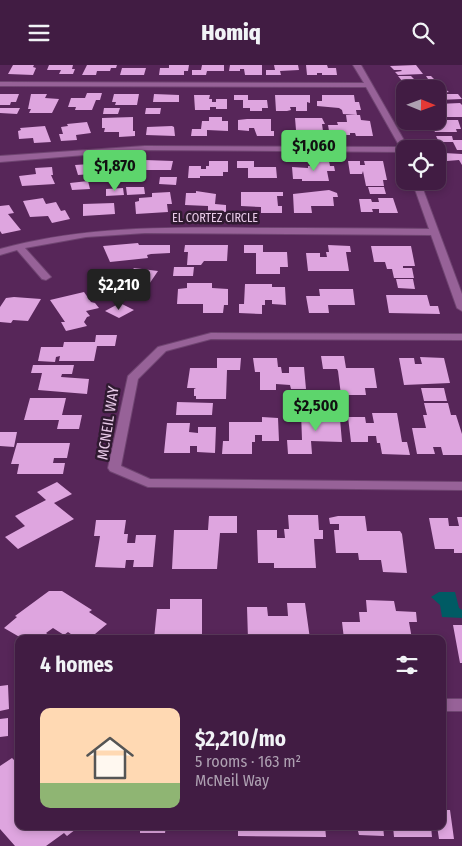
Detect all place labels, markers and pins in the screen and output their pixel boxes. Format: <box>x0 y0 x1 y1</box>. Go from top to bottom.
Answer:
pin: $1,060 <box>273 129 355 172</box>
pin: $1,870 <box>74 149 156 192</box>
pin: $2,210 <box>78 269 160 311</box>
pin: $2,500 <box>275 389 357 432</box>

